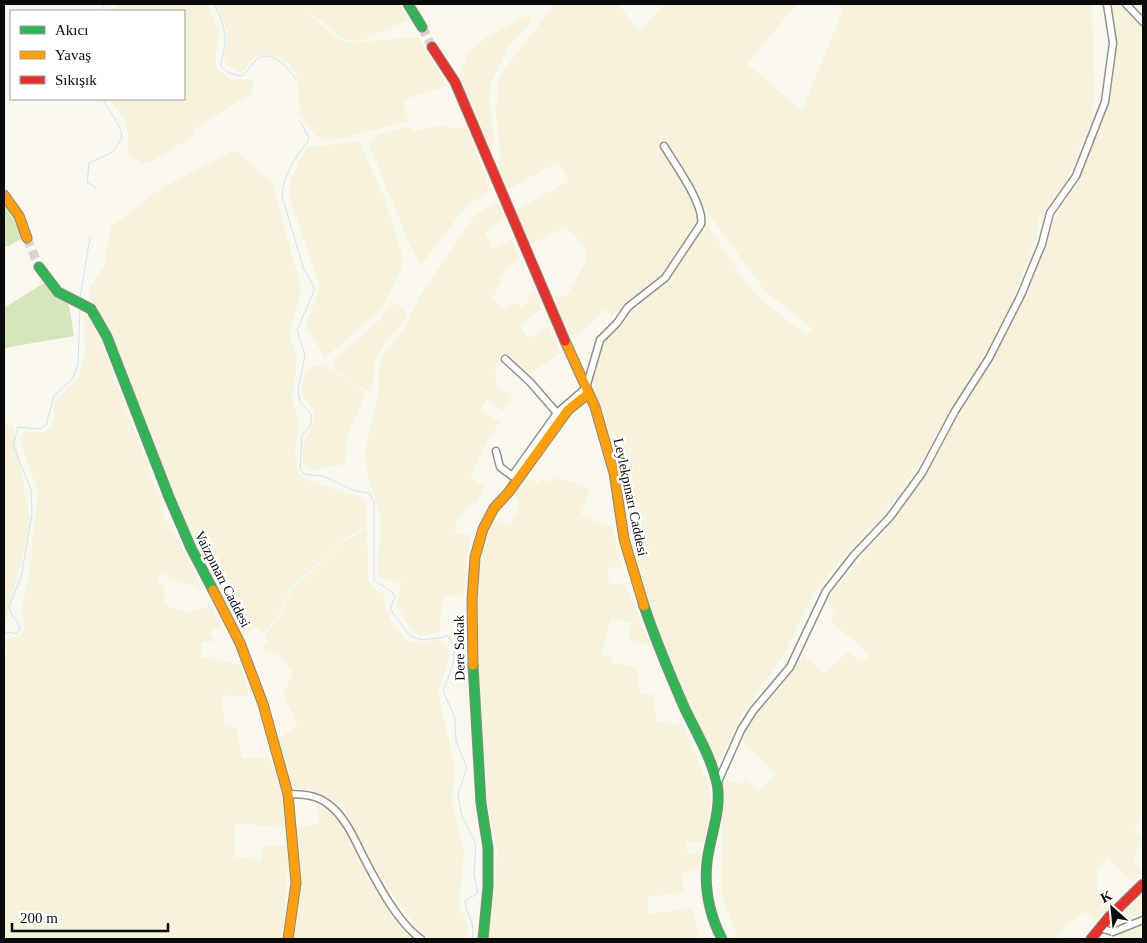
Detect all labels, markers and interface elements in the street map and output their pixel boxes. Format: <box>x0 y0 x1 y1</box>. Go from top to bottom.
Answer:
legend <box>10 10 185 100</box>
text: Akıcı <box>55 22 88 38</box>
text: Yavaş <box>55 47 91 63</box>
text: Sıkışık <box>55 72 97 88</box>
street label: Leylekpınarı Caddesi <box>611 437 650 558</box>
street label: Vaizpınarı Caddesi <box>192 529 253 630</box>
street label: Dere Sokak <box>451 615 468 681</box>
north arrow <box>1087 883 1137 933</box>
text: K <box>1098 888 1115 906</box>
scale bar <box>12 900 169 932</box>
text: 200 m <box>20 910 58 926</box>

